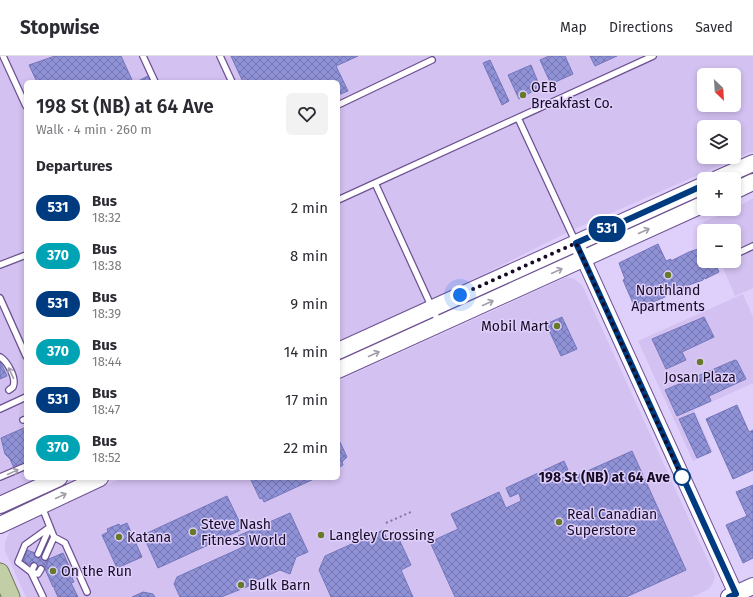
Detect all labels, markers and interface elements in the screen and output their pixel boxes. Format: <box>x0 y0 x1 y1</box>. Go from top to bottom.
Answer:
text: Stopwise <box>20 16 100 39</box>
text: Map <box>560 19 587 36</box>
text: Directions <box>609 19 673 36</box>
text: Saved <box>695 19 733 36</box>
north arrow <box>697 68 741 112</box>
map controls <box>697 68 741 268</box>
place label: OEB Breakfast Co. <box>531 79 613 112</box>
marker: OEB Breakfast Co. <box>518 90 528 100</box>
button: heart <box>286 93 328 135</box>
text: 198 St (NB) at 64 Ave <box>36 95 214 118</box>
button: layers <box>697 120 741 164</box>
text: Walk · 4 min · 260 m <box>36 122 152 137</box>
text: Departures <box>36 157 113 175</box>
button: + <box>697 172 741 216</box>
text: Bus <box>92 192 117 210</box>
text: 531 <box>48 199 68 216</box>
text: 2 min <box>291 199 328 217</box>
text: 18:32 <box>92 210 121 225</box>
line badge: 531 <box>584 216 630 242</box>
text: 531 <box>597 220 617 237</box>
button: − <box>697 224 741 268</box>
one-way arrow <box>638 227 650 234</box>
text: Bus <box>92 240 117 258</box>
text: 370 <box>47 247 69 264</box>
text: 8 min <box>290 247 328 265</box>
text: 18:38 <box>92 258 122 273</box>
one-way arrow <box>550 267 562 274</box>
marker: Northland Apartments <box>663 270 673 280</box>
place label: Northland Apartments <box>631 282 705 315</box>
your location <box>450 285 470 305</box>
text: Bus <box>92 288 117 306</box>
text: 531 <box>48 295 68 312</box>
text: 9 min <box>290 295 328 313</box>
one-way arrow <box>481 298 493 306</box>
text: 18:39 <box>92 306 121 321</box>
place label: Mobil Mart <box>481 318 550 335</box>
marker: Mobil Mart <box>552 321 562 331</box>
text: Bus <box>92 336 117 354</box>
text: 370 <box>47 343 69 360</box>
text: 14 min <box>284 343 328 361</box>
one-way arrow <box>367 350 379 357</box>
text: 18:44 <box>92 354 122 369</box>
marker: Josan Plaza <box>695 357 705 367</box>
one-way arrow <box>7 367 14 379</box>
place label: Josan Plaza <box>664 369 736 386</box>
text: Bus <box>92 384 117 402</box>
text: 531 <box>48 391 68 408</box>
text: 17 min <box>285 391 328 409</box>
text: 18:47 <box>92 402 120 417</box>
text: Bus <box>92 432 117 450</box>
text: 370 <box>47 439 69 456</box>
text: 22 min <box>283 439 328 457</box>
text: 18:52 <box>92 450 121 465</box>
one-way arrow <box>7 468 19 475</box>
marker: 198 St (NB) at 64 Ave <box>673 468 691 486</box>
place label: 198 St (NB) at 64 Ave <box>539 469 670 486</box>
one-way arrow <box>54 492 66 499</box>
place label: Real Canadian Superstore <box>567 506 657 539</box>
place label: Steve Nash Fitness World <box>201 516 286 549</box>
marker: Real Canadian Superstore <box>554 517 564 527</box>
marker: Steve Nash Fitness World <box>188 527 198 537</box>
place label: Langley Crossing <box>329 527 435 544</box>
place label: Katana <box>127 529 171 546</box>
marker: Langley Crossing <box>316 530 326 540</box>
marker: Katana <box>114 532 124 542</box>
place label: On the Run <box>61 563 132 580</box>
marker: On the Run <box>48 566 58 576</box>
place label: Bulk Barn <box>249 577 310 594</box>
marker: Bulk Barn <box>236 580 246 590</box>

